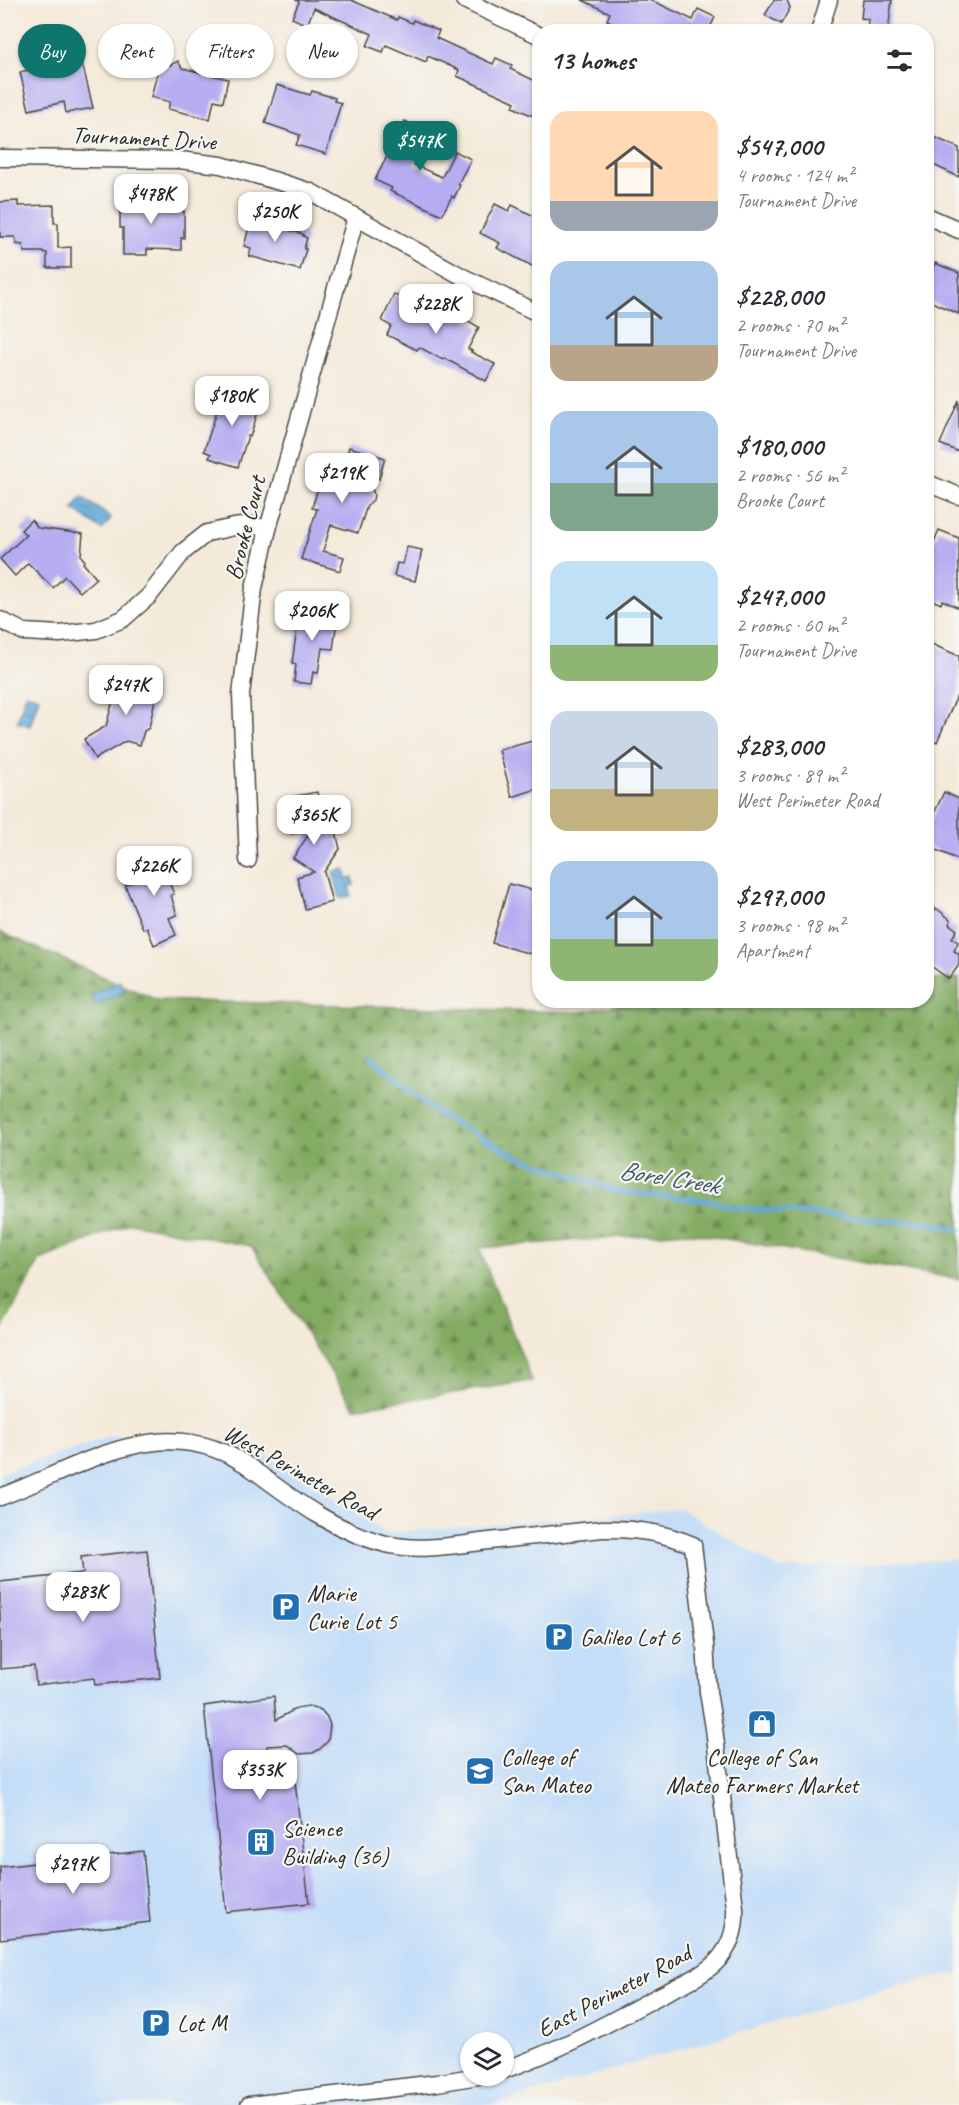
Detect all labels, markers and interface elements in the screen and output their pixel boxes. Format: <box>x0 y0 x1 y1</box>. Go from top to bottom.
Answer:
chip: Buy <box>18 24 86 78</box>
chip: Rent <box>98 24 174 78</box>
chip: Filters <box>186 24 274 78</box>
chip: New <box>286 24 358 78</box>
text: 13 homes <box>550 44 635 77</box>
icon: filters <box>883 44 916 77</box>
street label: Tournament Drive <box>71 119 219 157</box>
pin: $547K <box>378 121 462 172</box>
text: $547K <box>397 128 443 153</box>
text: $547,000 <box>736 130 823 163</box>
icon: home <box>598 135 670 207</box>
text: 4 rooms · 124 m² <box>736 163 853 188</box>
pin: $478K <box>109 174 193 225</box>
text: $478K <box>128 181 174 206</box>
text: Tournament Drive <box>736 188 856 213</box>
pin: $250K <box>233 192 317 243</box>
text: $250K <box>252 199 298 224</box>
text: $228,000 <box>736 280 823 313</box>
pin: $228K <box>394 284 478 335</box>
icon: home <box>598 285 670 357</box>
text: $228K <box>413 291 459 316</box>
text: 2 rooms · 70 m² <box>736 313 844 338</box>
text: Tournament Drive <box>736 338 856 363</box>
pin: $180K <box>190 376 274 427</box>
text: $180K <box>209 383 255 408</box>
text: $180,000 <box>736 430 823 463</box>
icon: home <box>598 435 670 507</box>
pin: $219K <box>300 453 384 504</box>
text: $219K <box>319 460 365 485</box>
text: 2 rooms · 56 m² <box>736 463 844 488</box>
street label: Brooke Court <box>218 471 273 583</box>
text: Brooke Court <box>736 488 824 513</box>
text: $247,000 <box>736 580 823 613</box>
icon: home <box>598 585 670 657</box>
pin: $206K <box>270 591 354 642</box>
text: $206K <box>289 598 335 623</box>
text: 2 rooms · 60 m² <box>736 613 844 638</box>
text: Tournament Drive <box>736 638 856 663</box>
pin: $247K <box>84 665 168 716</box>
text: $247K <box>103 672 149 697</box>
text: $283,000 <box>736 730 823 763</box>
icon: home <box>598 735 670 807</box>
text: 3 rooms · 89 m² <box>736 763 844 788</box>
text: West Perimeter Road <box>736 788 879 813</box>
pin: $365K <box>272 795 356 846</box>
text: $365K <box>291 802 337 827</box>
pin: $226K <box>112 846 196 897</box>
text: $226K <box>131 853 177 878</box>
text: $297,000 <box>736 880 823 913</box>
icon: home <box>598 885 670 957</box>
text: 3 rooms · 98 m² <box>736 913 844 938</box>
text: Apartment <box>736 938 809 963</box>
water label: Borel Creek <box>617 1153 725 1202</box>
street label: West Perimeter Road <box>219 1417 386 1528</box>
pin: $283K <box>41 1572 125 1623</box>
place label: Marie Curie Lot 5 <box>307 1578 398 1636</box>
text: $283K <box>60 1579 106 1604</box>
parking icon: Marie Curie Lot 5 <box>270 1591 302 1623</box>
parking icon: Galileo Lot 6 <box>543 1621 575 1653</box>
place label: Galileo Lot 6 <box>580 1622 681 1652</box>
shop icon: College of San Mateo Farmers Market <box>746 1708 778 1740</box>
place label: College of San Mateo <box>501 1742 592 1800</box>
place label: College of San Mateo Farmers Market <box>666 1742 860 1800</box>
pin: $353K <box>218 1750 302 1801</box>
school or university icon: College of San Mateo <box>464 1755 496 1787</box>
text: $353K <box>237 1757 283 1782</box>
place label: Science Building (36) <box>282 1813 389 1871</box>
building icon: Science Building (36) <box>245 1826 277 1858</box>
pin: $297K <box>31 1844 115 1895</box>
text: $297K <box>50 1851 96 1876</box>
street label: East Perimeter Road <box>532 1936 699 2044</box>
parking icon: Lot M <box>140 2007 172 2039</box>
place label: Lot M <box>177 2008 228 2038</box>
map controls <box>460 2032 514 2086</box>
button: layers <box>460 2032 514 2086</box>

